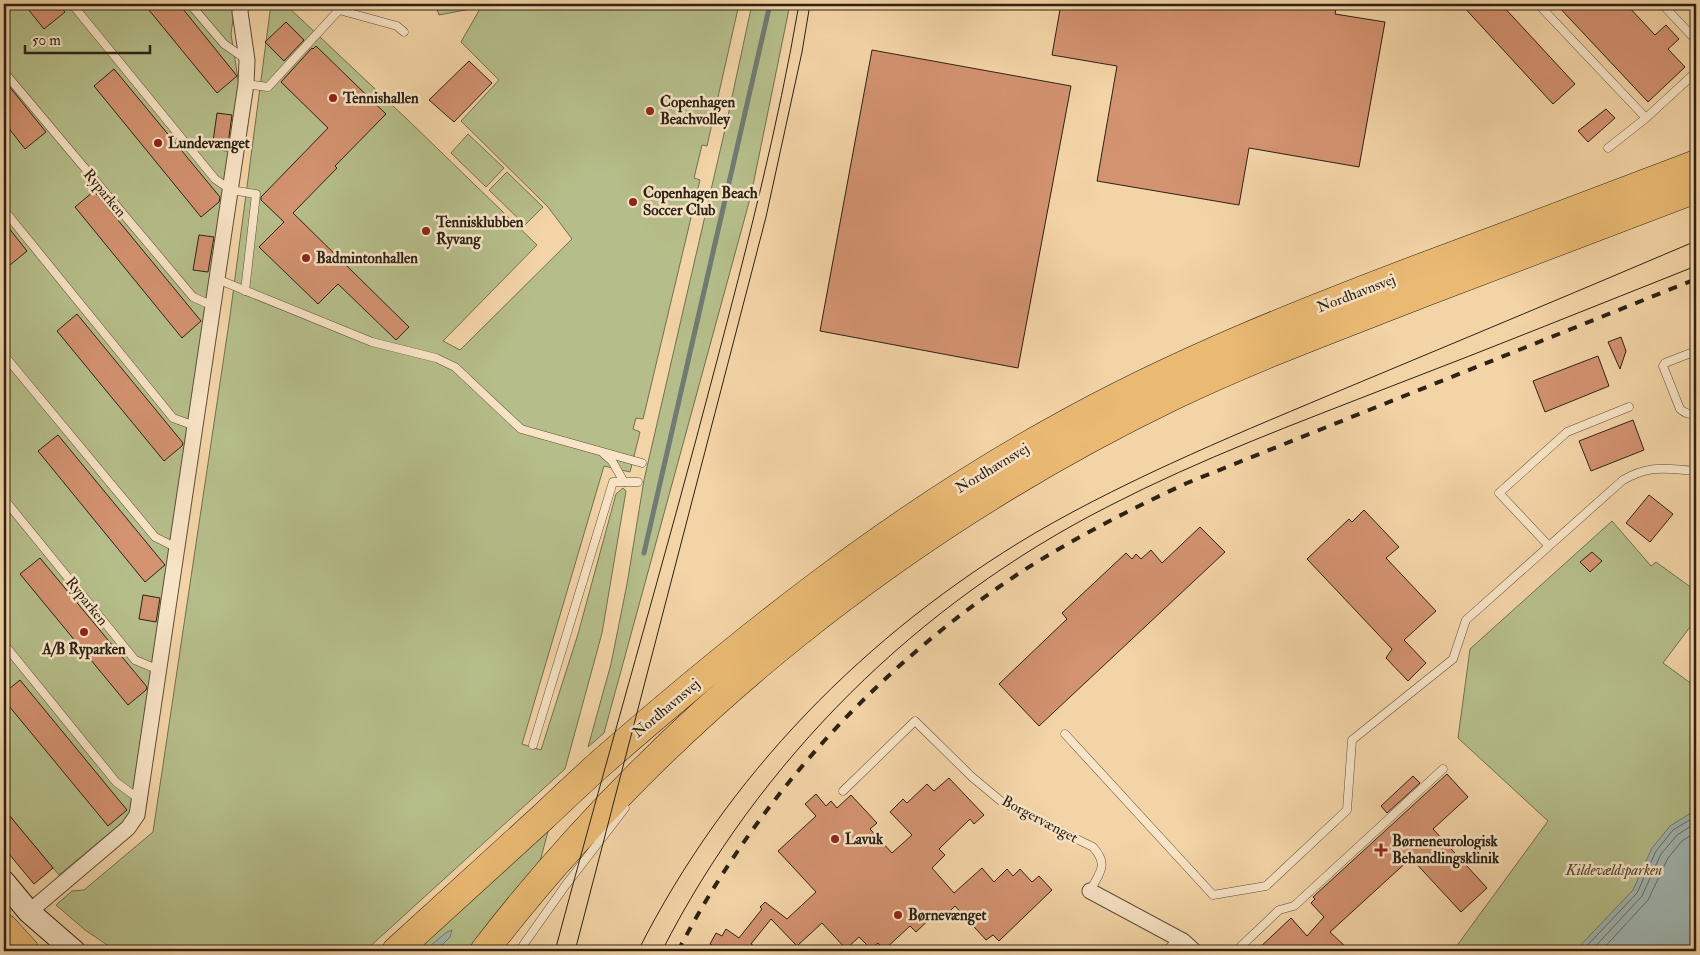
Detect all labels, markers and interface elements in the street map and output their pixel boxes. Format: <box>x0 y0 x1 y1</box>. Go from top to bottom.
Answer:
scale bar <box>25 22 150 54</box>
text: 50 m <box>32 31 61 50</box>
place label: Tennishallen <box>342 89 419 108</box>
marker: Tennishallen <box>327 92 339 104</box>
place label: Copenhagen Beachvolley <box>660 93 735 130</box>
marker: Copenhagen Beachvolley <box>644 105 656 117</box>
place label: Lundevænget <box>168 134 250 154</box>
marker: Lundevænget <box>152 137 164 149</box>
street label: Ryparken <box>78 165 130 222</box>
place label: Copenhagen Beach Soccer Club <box>643 184 758 220</box>
marker: Copenhagen Beach Soccer Club <box>627 196 639 208</box>
place label: Tennisklubben Ryvang <box>435 213 524 250</box>
marker: Tennisklubben Ryvang <box>420 225 432 237</box>
place label: Badmintonhallen <box>316 249 418 268</box>
marker: Badmintonhallen <box>300 252 312 264</box>
street label: Nordhavnsvej <box>1314 270 1398 317</box>
street label: Nordhavnsvej <box>952 439 1032 498</box>
street label: Ryparken <box>60 573 112 630</box>
marker: A/B Ryparken <box>78 626 90 638</box>
place label: A/B Ryparken <box>41 640 126 660</box>
street label: Nordhavnsvej <box>629 675 704 742</box>
street label: Borgervænget <box>998 791 1081 848</box>
place label: Lavuk <box>845 830 884 849</box>
place label: Børneneurologisk Behandlingsklinik <box>1392 832 1500 869</box>
marker: Lavuk <box>829 833 841 845</box>
marker: Børneneurologisk Behandlingsklinik <box>1374 843 1388 857</box>
park label: Kildevældsparken <box>1565 861 1662 880</box>
place label: Børnevænget <box>908 906 986 926</box>
marker: Børnevænget <box>892 909 904 921</box>

